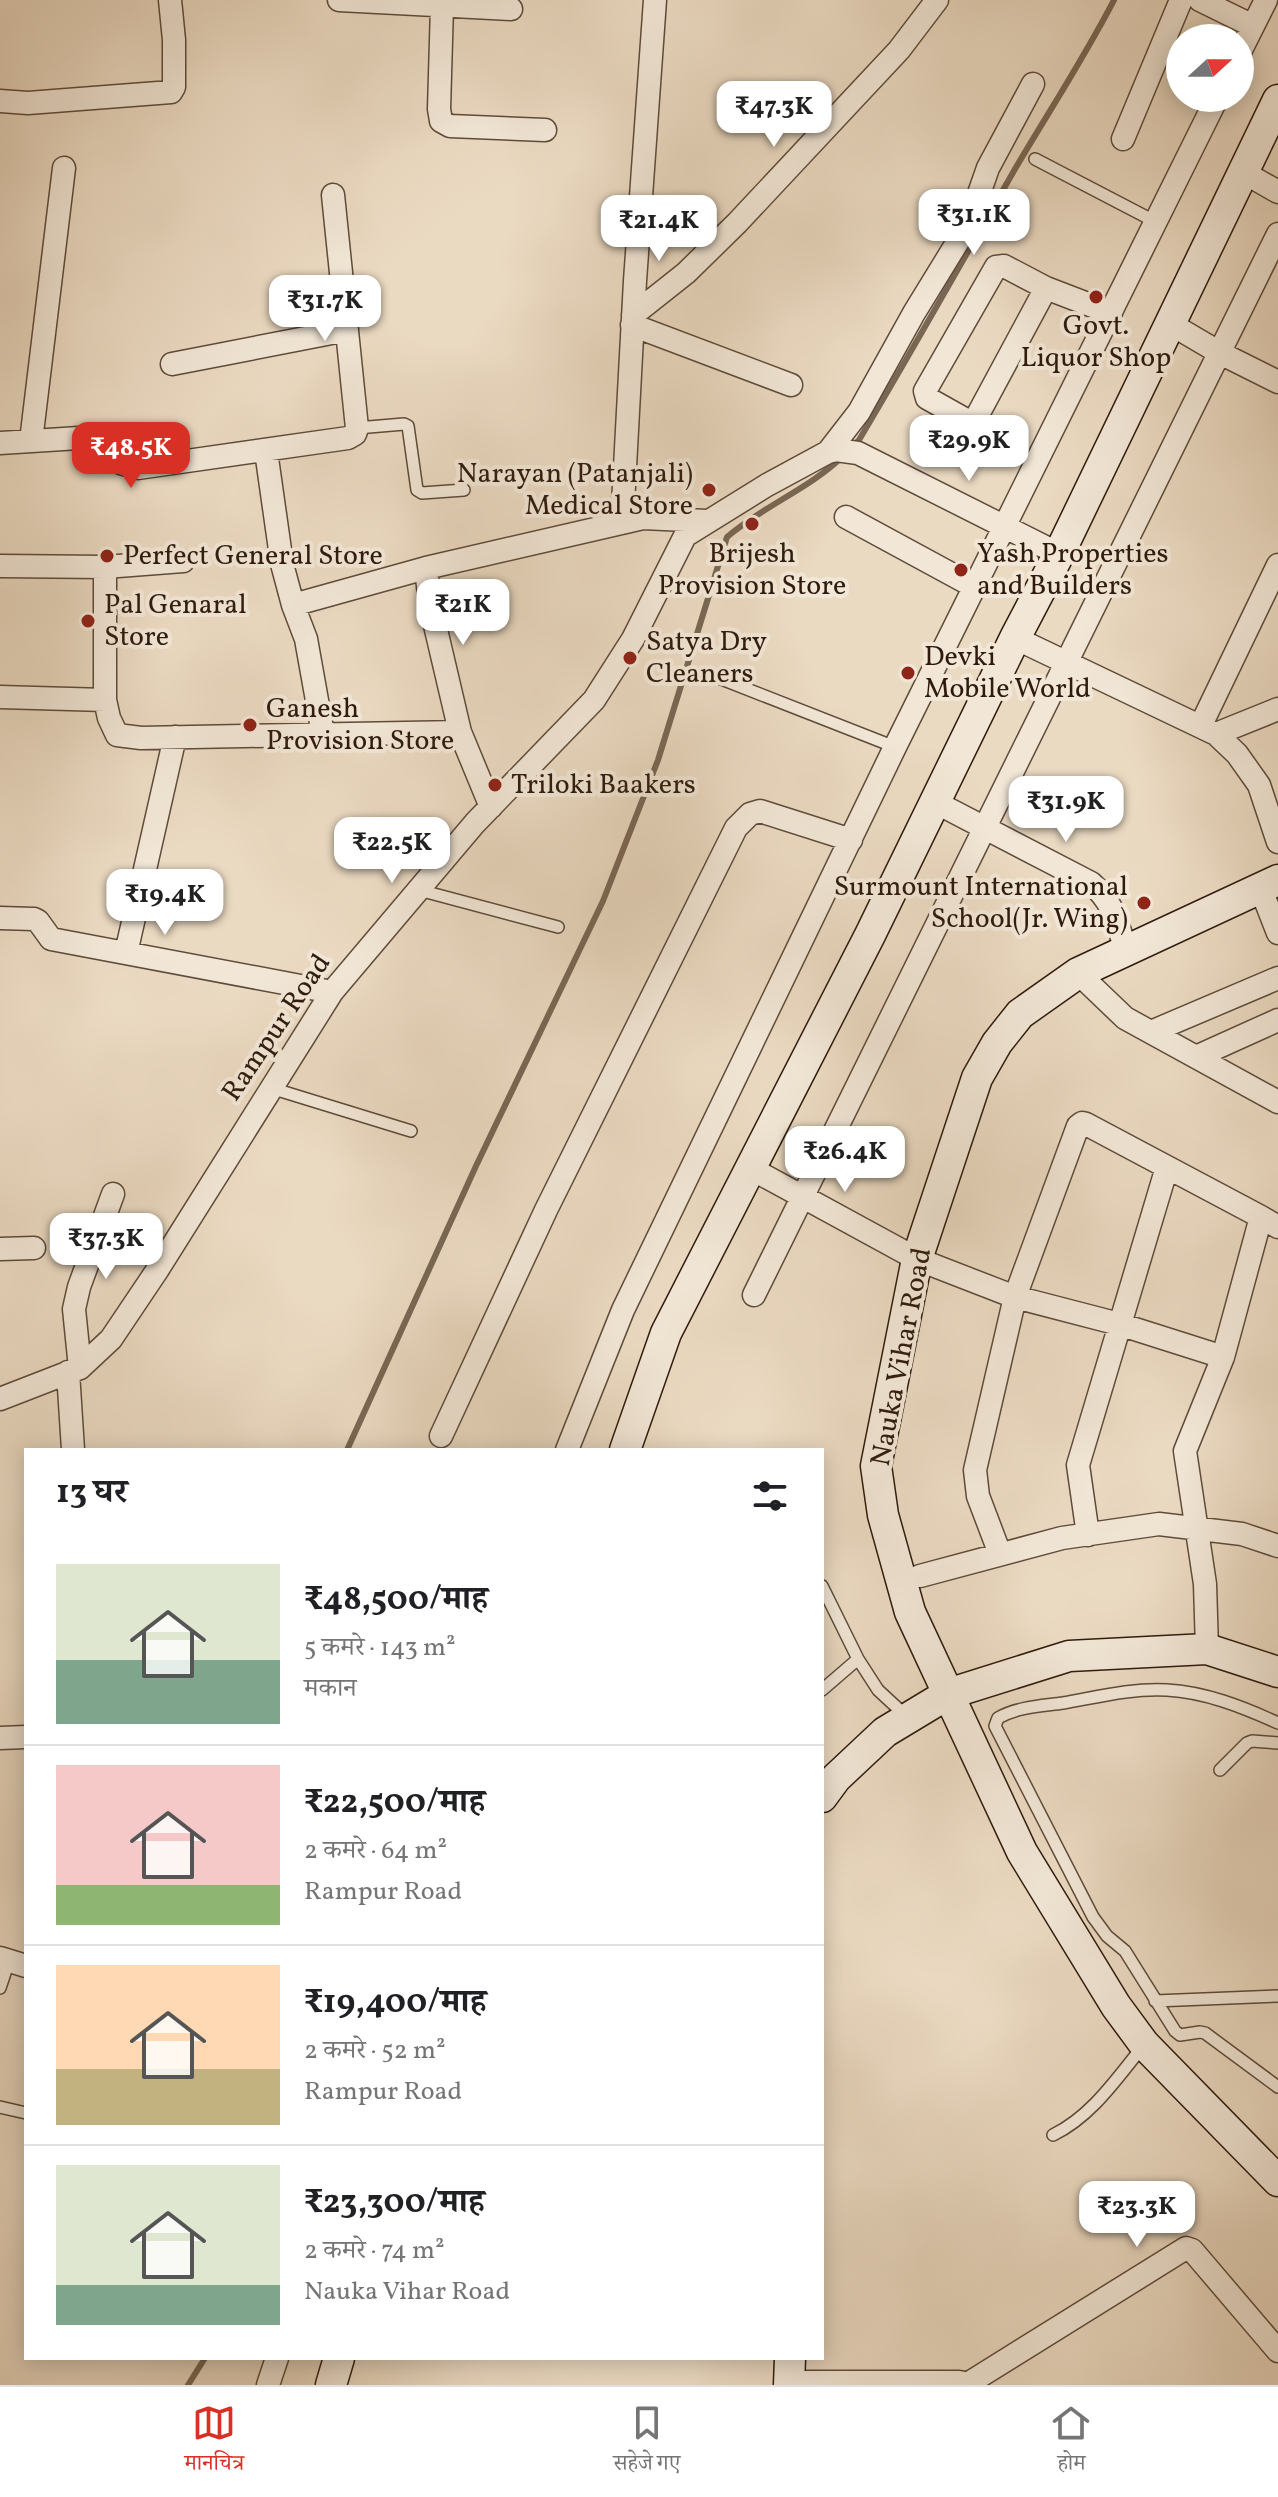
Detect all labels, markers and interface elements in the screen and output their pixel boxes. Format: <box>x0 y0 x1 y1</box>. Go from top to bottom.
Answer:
north arrow <box>1166 24 1254 112</box>
map controls <box>1166 24 1254 112</box>
pin: ₹47.3K <box>709 81 839 149</box>
text: ₹47.3K <box>735 89 813 125</box>
pin: ₹31.1K <box>909 189 1039 257</box>
pin: ₹21.4K <box>594 195 724 263</box>
text: ₹31.1K <box>937 197 1011 233</box>
text: ₹21.4K <box>619 203 699 239</box>
pin: ₹31.7K <box>260 275 390 343</box>
text: ₹31.7K <box>287 283 363 319</box>
marker: Govt. Liquor Shop <box>1087 288 1105 306</box>
place label: Govt. Liquor Shop <box>1021 307 1171 378</box>
pin: ₹29.9K <box>904 415 1034 483</box>
pin: ₹48.5K <box>66 422 196 490</box>
text: ₹29.9K <box>928 423 1010 459</box>
text: ₹48.5K <box>90 430 172 466</box>
place label: Narayan (Patanjali) Medical Store <box>457 455 693 526</box>
marker: Narayan (Patanjali) Medical Store <box>700 481 718 499</box>
marker: Brijesh Provision Store <box>743 515 761 533</box>
place label: Brijesh Provision Store <box>658 535 846 606</box>
place label: Yash Properties and Builders <box>977 535 1169 606</box>
place label: Perfect General Store <box>123 537 383 576</box>
marker: Perfect General Store <box>98 547 116 565</box>
marker: Yash Properties and Builders <box>952 561 970 579</box>
pin: ₹21K <box>416 579 510 647</box>
place label: Pal Genaral Store <box>104 586 247 657</box>
text: ₹21K <box>434 587 492 623</box>
marker: Pal Genaral Store <box>79 612 97 630</box>
place label: Satya Dry Cleaners <box>646 623 767 694</box>
place label: Devki Mobile World <box>924 638 1091 709</box>
marker: Satya Dry Cleaners <box>621 649 639 667</box>
marker: Devki Mobile World <box>899 664 917 682</box>
place label: Ganesh Provision Store <box>266 690 454 761</box>
marker: Ganesh Provision Store <box>241 716 259 734</box>
place label: Triloki Baakers <box>511 766 696 805</box>
marker: Triloki Baakers <box>486 776 504 794</box>
pin: ₹31.9K <box>1001 776 1131 844</box>
text: ₹31.9K <box>1027 784 1105 820</box>
pin: ₹22.5K <box>327 817 457 885</box>
text: ₹22.5K <box>352 825 432 861</box>
place label: Surmount International School(Jr. Wing) <box>834 868 1128 939</box>
pin: ₹19.4K <box>100 869 230 937</box>
text: ₹19.4K <box>124 877 206 913</box>
marker: Surmount International School(Jr. Wing) <box>1135 894 1153 912</box>
street label: Rampur Road <box>213 947 341 1109</box>
pin: ₹26.4K <box>780 1126 910 1194</box>
text: ₹26.4K <box>803 1134 887 1170</box>
pin: ₹37.3K <box>41 1213 171 1281</box>
text: ₹37.3K <box>68 1221 144 1257</box>
street label: Nauka Vihar Road <box>862 1244 942 1470</box>
text: 13 घर <box>56 1470 128 1517</box>
icon: filters <box>748 1474 792 1518</box>
text: ₹48,500/माह <box>304 1577 488 1624</box>
icon: home <box>120 1596 216 1692</box>
text: 5 कमरे · 143 m² <box>304 1630 456 1666</box>
text: मकान <box>304 1671 357 1707</box>
text: ₹22,500/माह <box>304 1780 485 1827</box>
icon: home <box>120 1797 216 1893</box>
text: 2 कमरे · 64 m² <box>304 1833 447 1869</box>
text: Rampur Road <box>304 1874 462 1910</box>
text: ₹19,400/माह <box>304 1980 486 2027</box>
icon: home <box>120 1997 216 2093</box>
text: 2 कमरे · 52 m² <box>304 2033 446 2069</box>
text: Rampur Road <box>304 2074 462 2110</box>
text: ₹23,300/माह <box>304 2180 485 2227</box>
pin: ₹23.3K <box>1072 2181 1202 2249</box>
text: ₹23.3K <box>1097 2189 1177 2225</box>
icon: home <box>120 2197 216 2293</box>
text: 2 कमरे · 74 m² <box>304 2233 445 2269</box>
text: Nauka Vihar Road <box>304 2274 510 2310</box>
tab: मानचित्र <box>185 2401 244 2484</box>
tab: सहेजे गए <box>613 2401 680 2484</box>
tab: होम <box>1049 2401 1093 2484</box>

